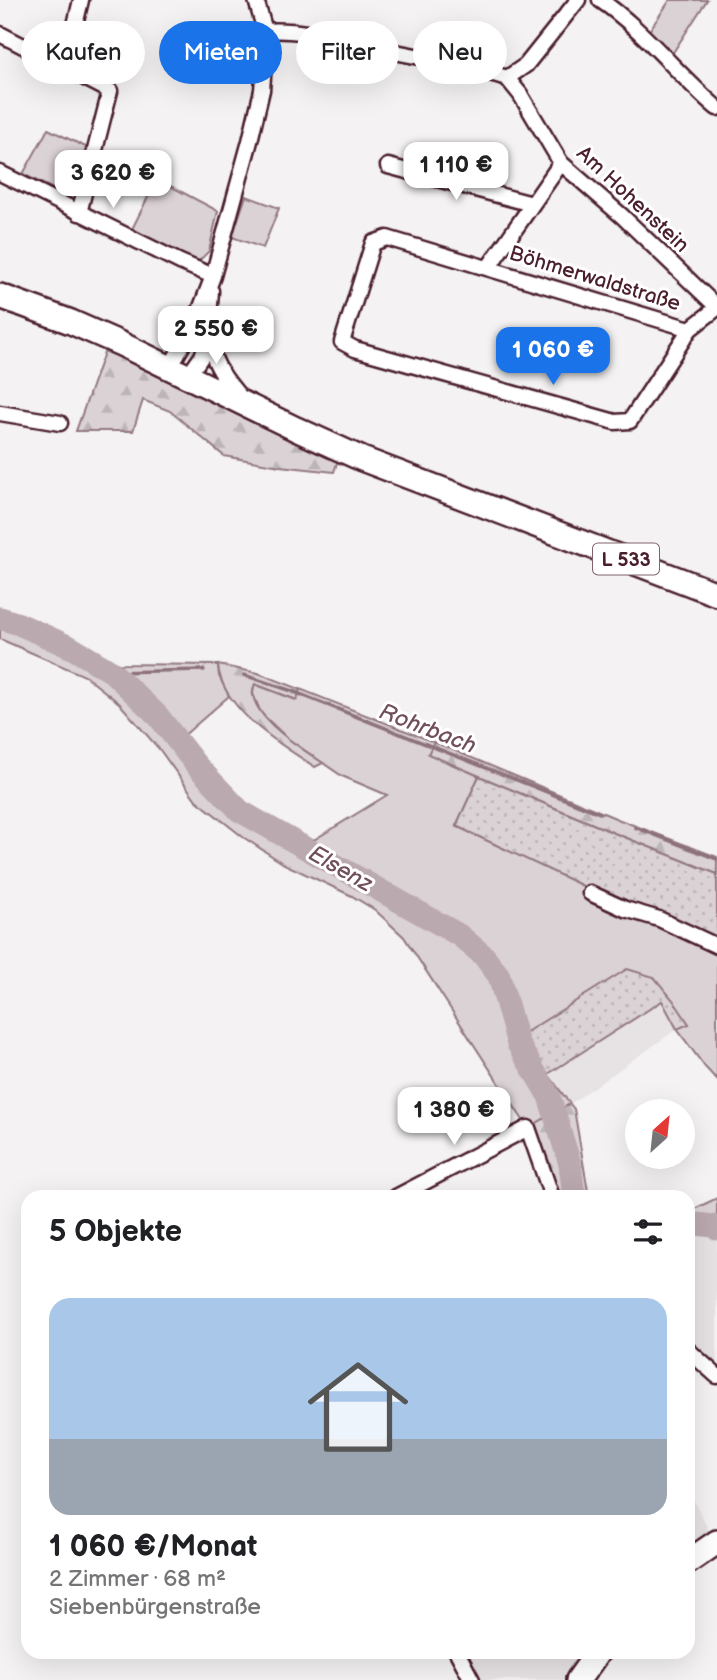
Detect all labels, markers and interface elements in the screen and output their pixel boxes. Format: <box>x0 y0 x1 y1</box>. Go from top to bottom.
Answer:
chip: Kaufen <box>21 21 145 84</box>
chip: Mieten <box>159 21 282 84</box>
chip: Filter <box>296 21 399 84</box>
chip: Neu <box>413 21 507 84</box>
street label: Am Hohenstein <box>571 141 694 258</box>
pin: 1 110 € <box>391 142 521 202</box>
pin: 3 620 € <box>48 150 178 210</box>
text: 1 110 € <box>419 151 493 179</box>
text: 3 620 € <box>71 159 155 187</box>
street label: Böhmerwaldstraße <box>506 241 683 316</box>
pin: 2 550 € <box>151 306 281 366</box>
text: 2 550 € <box>174 315 258 343</box>
pin: 1 060 € <box>488 328 618 387</box>
text: 1 060 € <box>512 336 594 364</box>
road number: L 533 <box>593 544 659 574</box>
water label: Rohrbach <box>375 698 480 760</box>
water label: Elsenz <box>304 839 377 898</box>
pin: 1 380 € <box>389 1088 519 1147</box>
text: 1 380 € <box>413 1096 495 1124</box>
north arrow <box>625 1099 695 1169</box>
map controls <box>625 1099 695 1169</box>
icon: filters <box>629 1213 667 1251</box>
text: 5 Objekte <box>49 1214 182 1250</box>
icon: home <box>295 1344 421 1470</box>
text: 1 060 €/Monat <box>49 1529 257 1565</box>
text: 2 Zimmer · 68 m² <box>49 1565 226 1593</box>
text: Siebenbürgenstraße <box>49 1593 261 1621</box>

